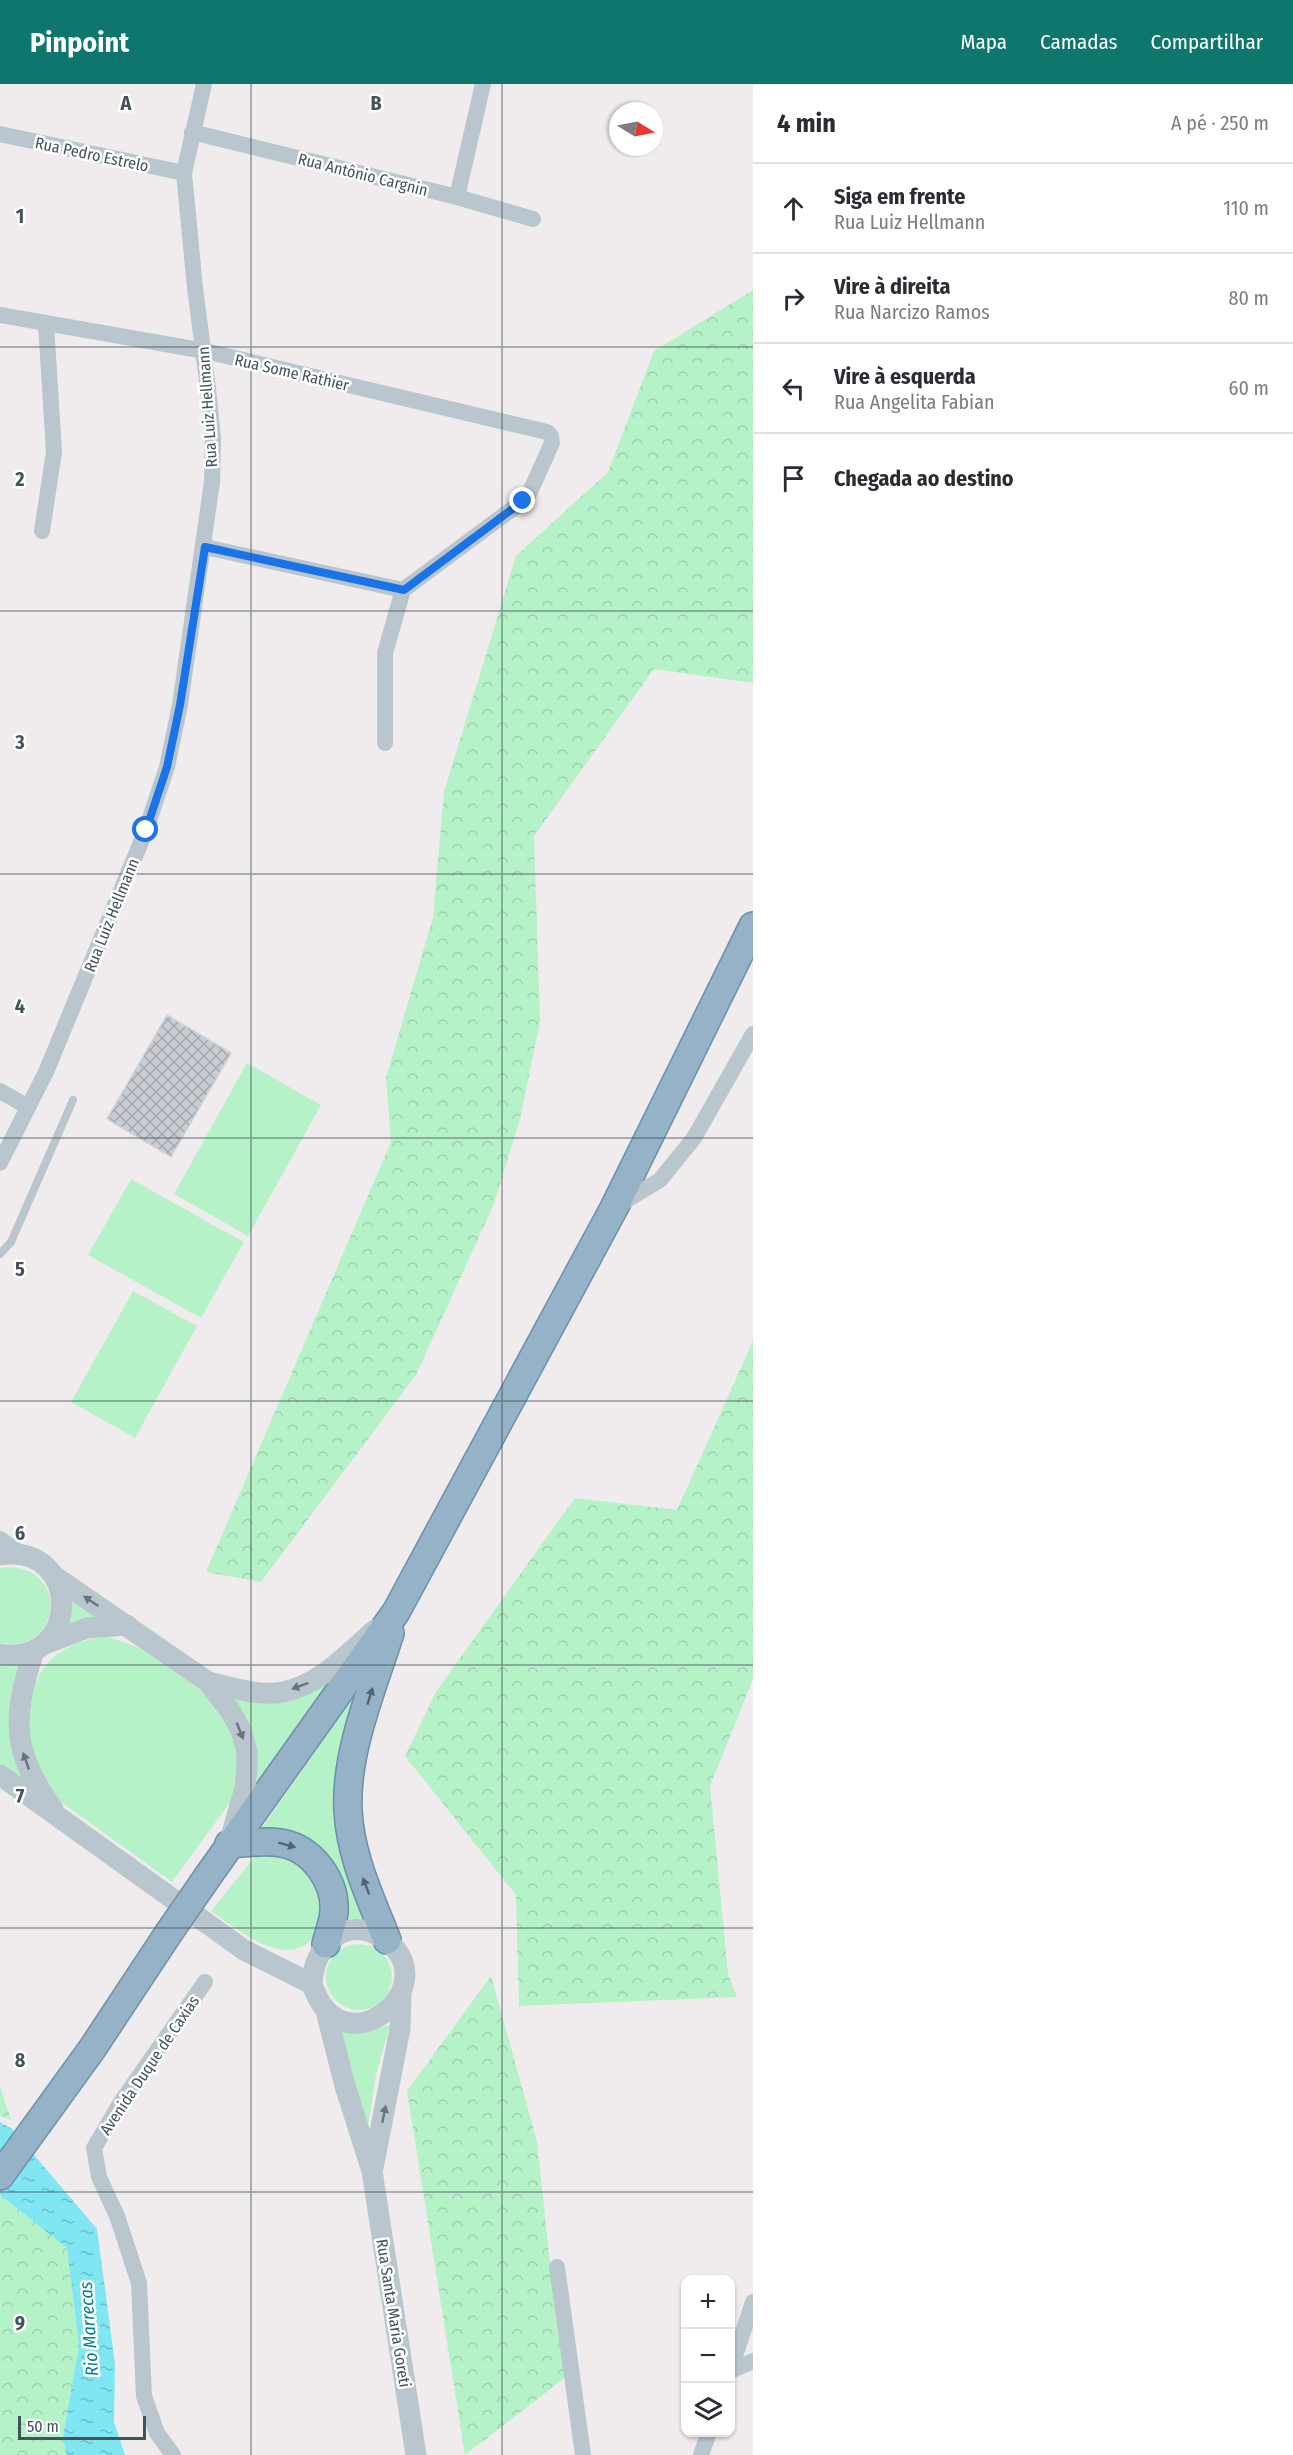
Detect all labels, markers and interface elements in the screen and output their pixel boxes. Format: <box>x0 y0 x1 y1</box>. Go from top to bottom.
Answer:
text: Pinpoint <box>30 26 129 59</box>
text: Mapa <box>961 29 1007 55</box>
text: Camadas <box>1040 29 1118 55</box>
text: Compartilhar <box>1151 29 1263 55</box>
text: A <box>120 91 133 115</box>
text: B <box>370 91 382 115</box>
north arrow <box>609 102 663 156</box>
text: 4 min <box>777 108 836 139</box>
text: A pé · 250 m <box>1171 111 1269 135</box>
street label: Rua Pedro Estrelo <box>33 133 150 176</box>
street label: Rua Antônio Cargnin <box>296 149 430 200</box>
text: Siga em frente <box>834 183 965 210</box>
icon: ahead <box>777 192 810 225</box>
text: 110 m <box>1223 196 1269 220</box>
text: 1 <box>16 204 24 228</box>
text: Rua Luiz Hellmann <box>834 210 985 234</box>
text: Vire à direita <box>834 273 950 300</box>
icon: right <box>777 282 810 315</box>
text: 80 m <box>1229 286 1269 310</box>
text: Rua Narcizo Ramos <box>834 300 990 324</box>
street label: Rua Luiz Hellmann <box>194 346 221 468</box>
street label: Rua Some Rathier <box>233 350 351 395</box>
text: Vire à esquerda <box>834 363 976 390</box>
icon: left <box>777 372 810 405</box>
text: 60 m <box>1229 376 1269 400</box>
text: Rua Angelita Fabian <box>834 390 994 414</box>
icon: arrive <box>777 462 810 495</box>
text: Chegada ao destino <box>834 465 1014 492</box>
text: 2 <box>14 467 25 491</box>
route end <box>509 487 535 513</box>
text: 3 <box>14 730 25 754</box>
route start <box>132 816 158 842</box>
street label: Rua Luiz Hellmann <box>80 855 143 975</box>
text: 4 <box>15 994 25 1018</box>
text: 5 <box>15 1257 25 1281</box>
text: 6 <box>15 1521 25 1545</box>
one-way arrow <box>83 1595 99 1607</box>
one-way arrow <box>291 1681 309 1691</box>
one-way arrow <box>366 1687 375 1705</box>
one-way arrow <box>236 1722 245 1740</box>
one-way arrow <box>21 1752 31 1770</box>
text: 7 <box>16 1784 25 1808</box>
one-way arrow <box>278 1841 296 1851</box>
one-way arrow <box>360 1877 370 1895</box>
street label: Avenida Duque de Caxias <box>96 1992 203 2139</box>
text: 8 <box>15 2048 26 2072</box>
one-way arrow <box>379 2105 389 2123</box>
street label: Rua Santa Maria Goreti <box>372 2238 415 2389</box>
map controls <box>681 2275 735 2437</box>
button: + <box>681 2275 735 2329</box>
water label: Rio Marrecas <box>75 2281 103 2377</box>
text: 9 <box>15 2311 25 2335</box>
button: − <box>681 2329 735 2383</box>
button: layers <box>681 2383 735 2437</box>
scale bar <box>18 2413 146 2440</box>
text: 50 m <box>27 2417 59 2436</box>

